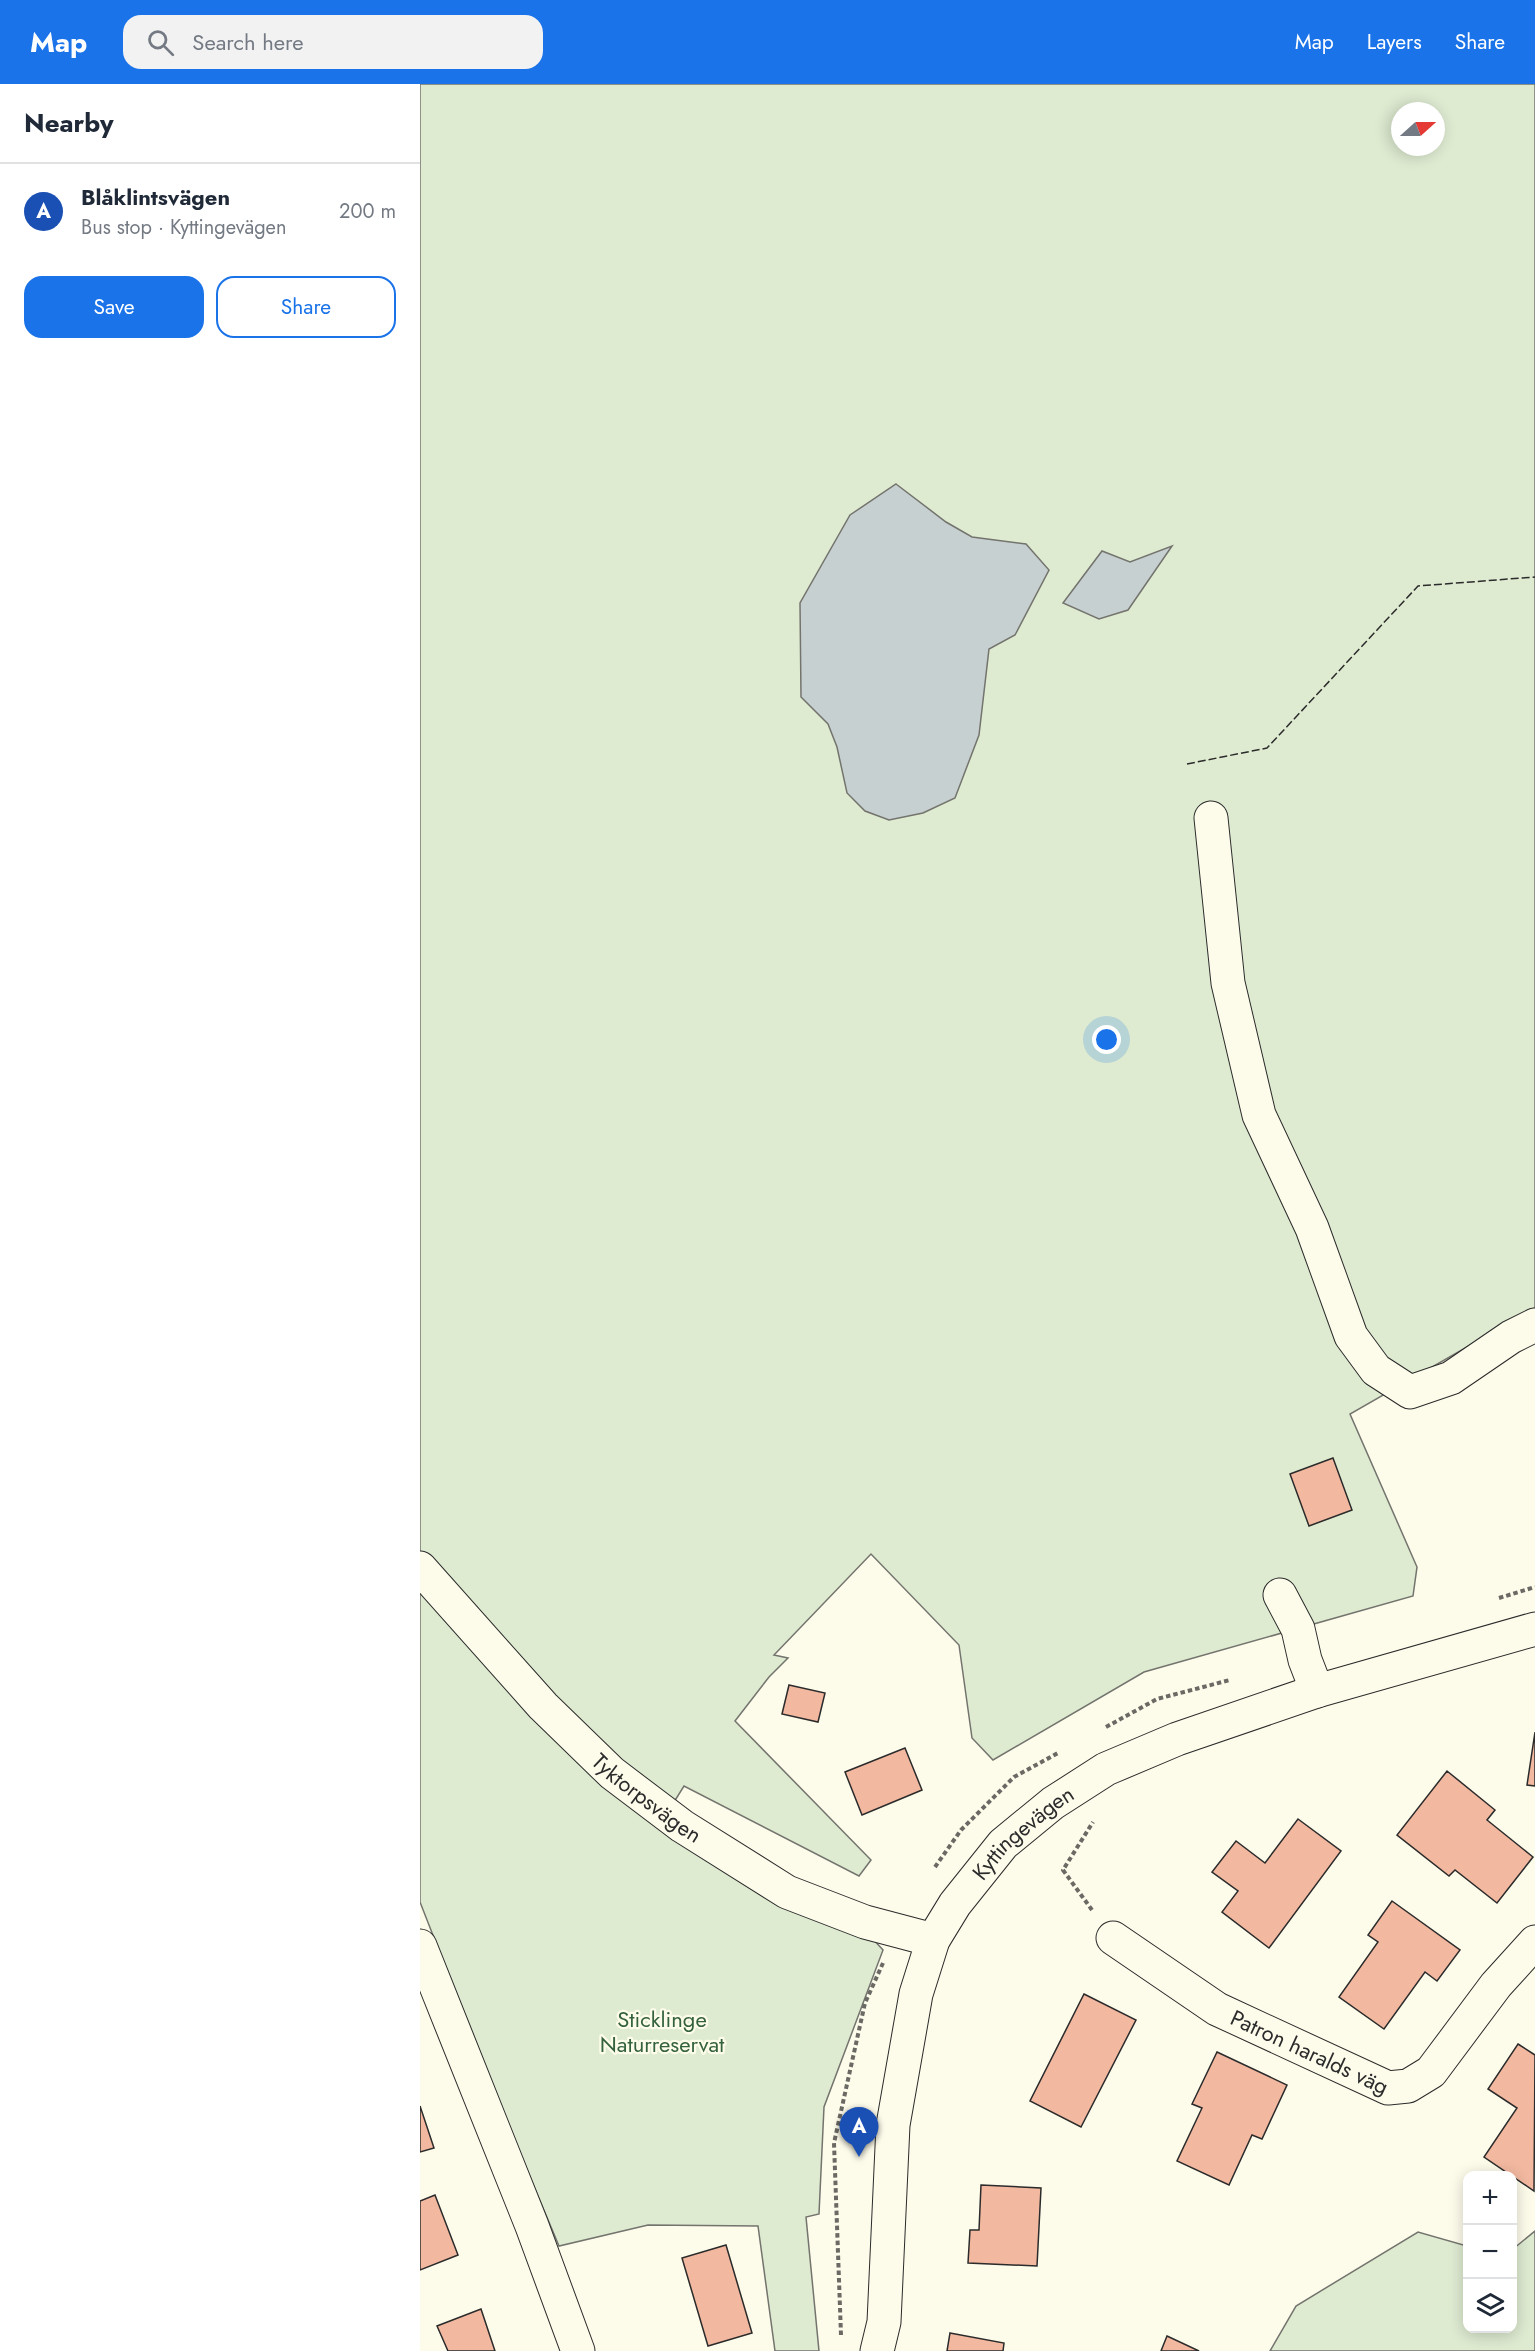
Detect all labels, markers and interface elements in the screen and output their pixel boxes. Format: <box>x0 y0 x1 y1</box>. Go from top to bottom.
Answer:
search box <box>123 15 543 69</box>
text: Map <box>30 22 87 63</box>
icon: search <box>144 26 177 59</box>
text: Search here <box>192 26 304 58</box>
text: Map <box>1295 27 1334 57</box>
text: Layers <box>1367 27 1422 57</box>
text: Share <box>1455 27 1505 57</box>
north arrow <box>1391 102 1445 156</box>
text: Nearby <box>24 104 113 142</box>
text: Blåklintsvägen <box>81 181 230 213</box>
text: A <box>36 197 51 226</box>
text: 200 m <box>339 197 396 226</box>
text: Bus stop · Kyttingevägen <box>81 213 286 242</box>
button: Save <box>24 276 204 338</box>
button: Share <box>216 276 396 338</box>
your location <box>1092 1025 1121 1054</box>
street label: Tyktorpsvägen <box>585 1746 708 1851</box>
street label: Kyttingevägen <box>964 1778 1080 1887</box>
street label: Patron haralds väg <box>1225 2001 1394 2102</box>
park label: Sticklinge Naturreservat <box>600 2003 725 2060</box>
pin: A <box>840 2108 878 2157</box>
map controls <box>1463 2171 1517 2333</box>
button: + <box>1463 2171 1517 2225</box>
button: − <box>1463 2225 1517 2279</box>
button: layers <box>1463 2279 1517 2333</box>

